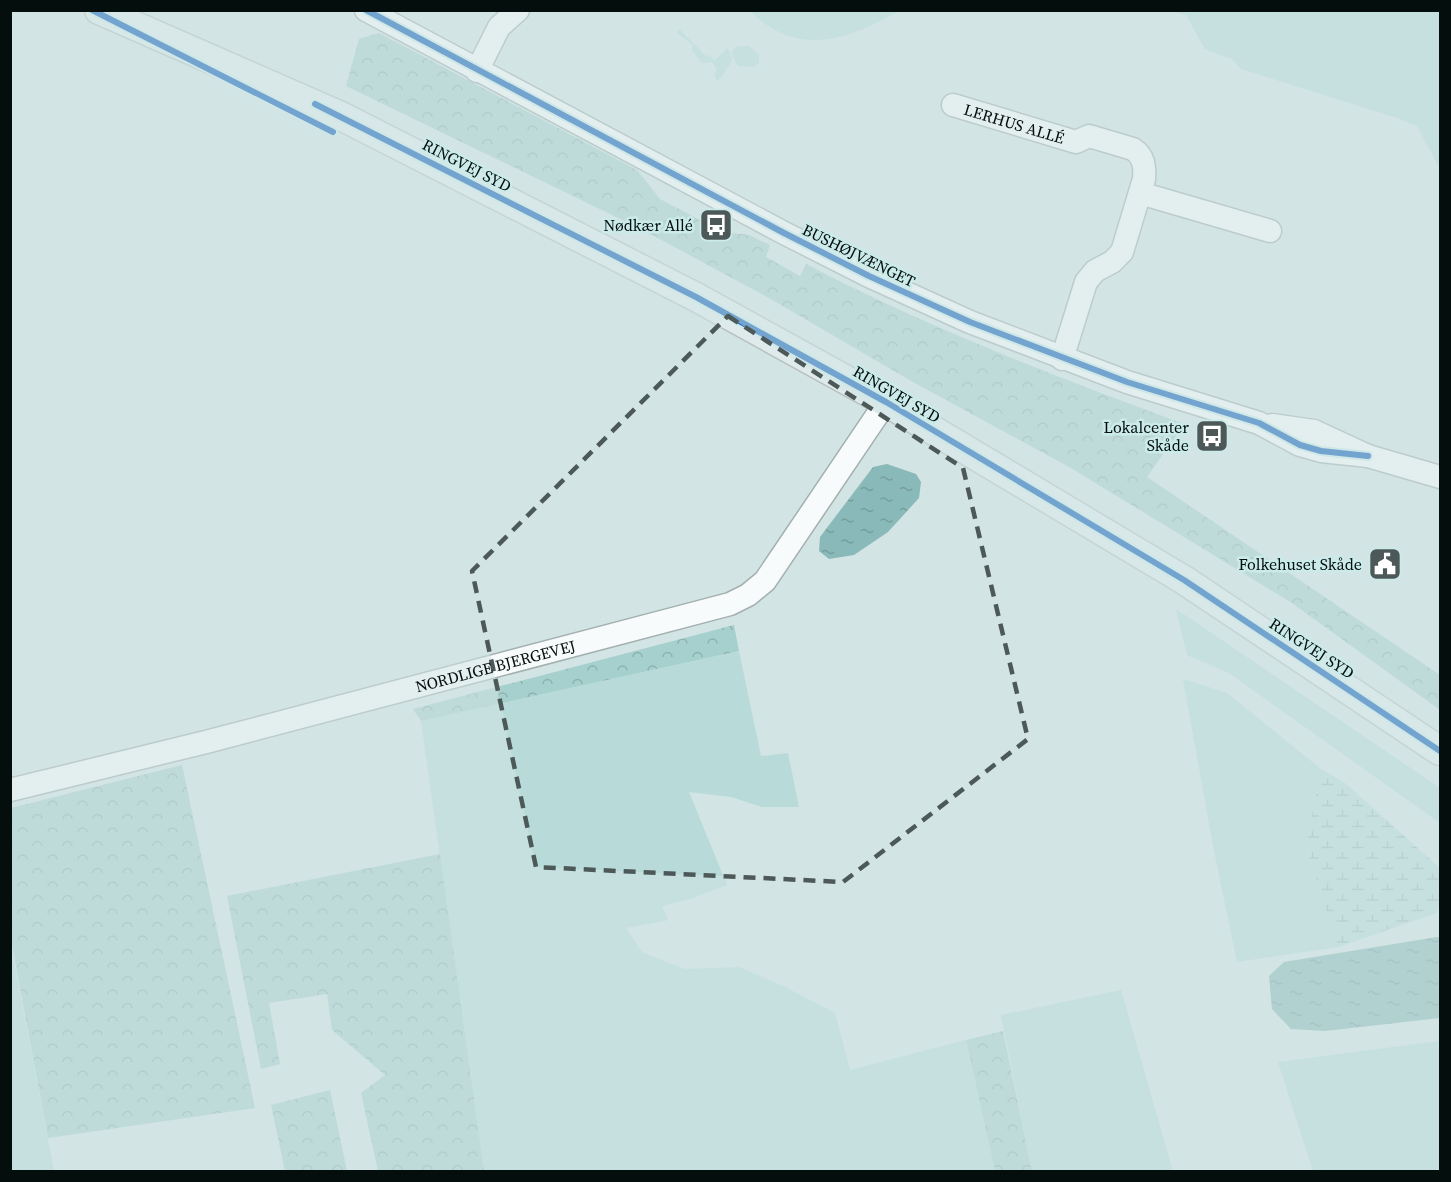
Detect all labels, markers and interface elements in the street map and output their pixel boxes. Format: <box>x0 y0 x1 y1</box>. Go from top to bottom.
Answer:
street label: LERHUS ALLÉ <box>961 98 1067 149</box>
street label: RINGVEJ SYD <box>419 133 515 197</box>
bus stop icon: Nødkær Allé <box>698 207 734 243</box>
place label: Nødkær Allé <box>603 214 693 236</box>
street label: BUSHØJVÆNGET <box>799 218 919 292</box>
street label: RINGVEJ SYD <box>849 360 945 428</box>
place label: Lokalcenter Skåde <box>1103 416 1189 456</box>
bus stop icon: Lokalcenter Skåde <box>1194 418 1230 454</box>
public building icon: Folkehuset Skåde <box>1367 546 1403 582</box>
place label: Folkehuset Skåde <box>1239 553 1362 575</box>
street label: RINGVEJ SYD <box>1265 612 1359 684</box>
street label: NORDLIGE BJERGEVEJ <box>413 634 578 697</box>

